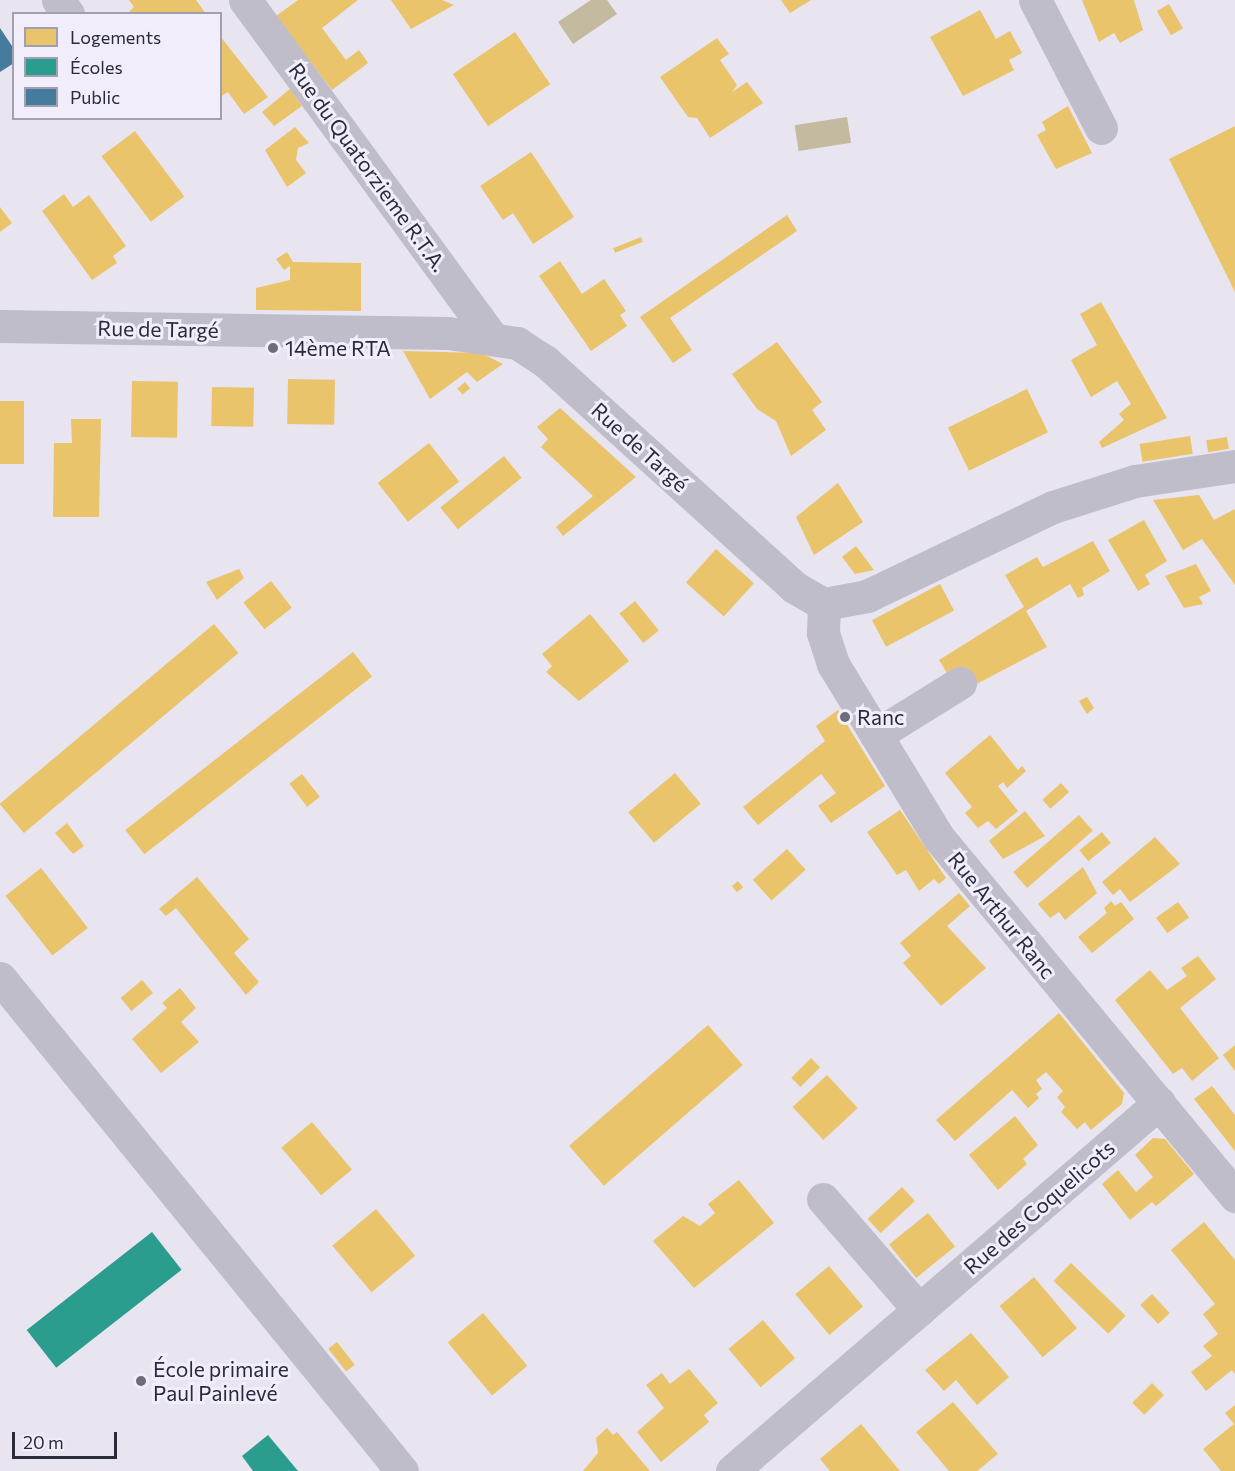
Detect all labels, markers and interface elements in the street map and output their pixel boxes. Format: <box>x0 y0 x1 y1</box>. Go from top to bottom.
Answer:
legend <box>12 12 222 120</box>
text: Logements <box>70 26 161 48</box>
text: Écoles <box>70 56 123 78</box>
street label: Rue du Quatorzieme R.T.A. <box>284 58 452 276</box>
text: Public <box>70 86 120 108</box>
street label: Rue de Targé <box>97 315 219 343</box>
place label: 14ème RTA <box>285 335 391 361</box>
marker: 14ème RTA <box>266 341 280 355</box>
street label: Rue de Targé <box>587 397 693 497</box>
place label: Ranc <box>857 704 904 730</box>
marker: Ranc <box>838 710 852 724</box>
street label: Rue Arthur Ranc <box>943 847 1061 983</box>
street label: Rue des Coquelicots <box>959 1135 1119 1279</box>
place label: École primaire Paul Painlevé <box>153 1356 289 1406</box>
marker: École primaire Paul Painlevé <box>134 1374 148 1388</box>
scale bar <box>15 1420 120 1458</box>
text: 20 m <box>23 1431 64 1453</box>

